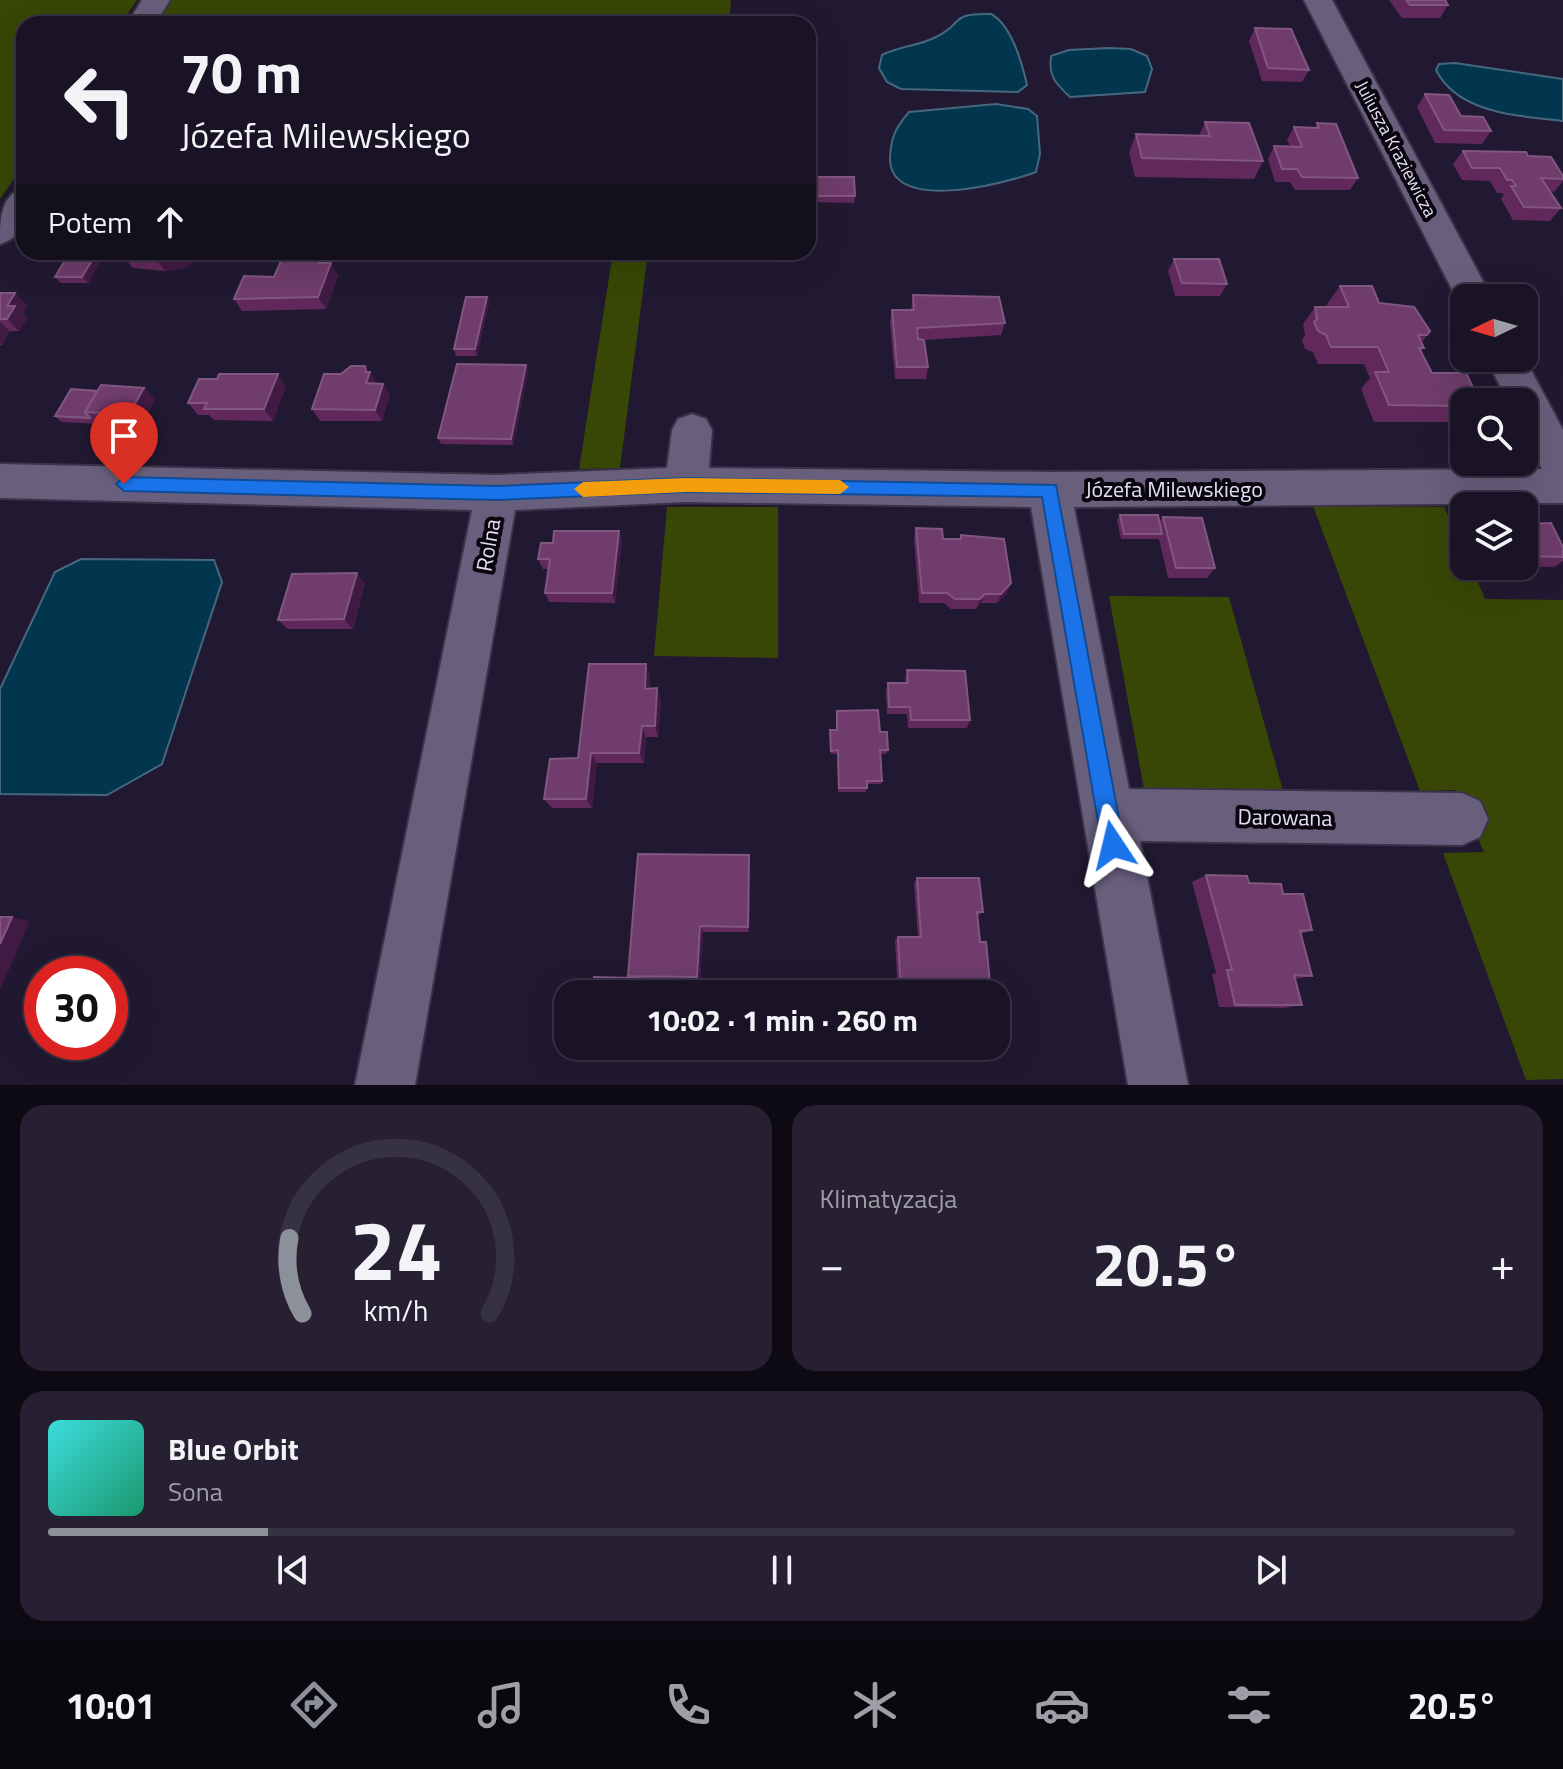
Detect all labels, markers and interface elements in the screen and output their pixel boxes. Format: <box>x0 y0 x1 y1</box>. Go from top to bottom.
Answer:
text: 70 m <box>180 30 302 115</box>
icon: left <box>48 48 152 152</box>
street label: Juliusza Kraziewicza <box>1349 76 1444 222</box>
text: Józefa Milewskiego <box>180 107 471 162</box>
text: Potem <box>48 199 132 245</box>
icon: ahead <box>148 200 192 244</box>
north arrow <box>1450 284 1538 372</box>
map controls <box>1450 284 1538 580</box>
button: search <box>1450 388 1538 476</box>
pin <box>90 402 158 484</box>
icon: arrive <box>102 414 146 458</box>
street label: Józefa Milewskiego <box>1085 472 1263 506</box>
button: layers <box>1450 492 1538 580</box>
street label: Rolna <box>467 516 509 574</box>
street label: Darowana <box>1237 799 1333 835</box>
position arrow <box>1071 803 1155 887</box>
speed limit sign: 30 <box>24 956 128 1060</box>
text: 10:02 · 1 min · 260 m <box>646 997 918 1043</box>
text: Klimatyzacja <box>820 1179 957 1218</box>
text: 24 <box>349 1186 442 1312</box>
text: 20.5° <box>1092 1218 1242 1309</box>
text: − <box>820 1230 844 1297</box>
text: + <box>1490 1230 1515 1297</box>
text: km/h <box>363 1289 428 1332</box>
text: Blue Orbit <box>168 1426 299 1472</box>
text: Sona <box>168 1472 223 1511</box>
icon: previous <box>271 1548 315 1592</box>
icon: pause <box>760 1548 804 1592</box>
icon: next <box>1249 1548 1293 1592</box>
icon: directions <box>286 1677 342 1733</box>
icon: music <box>473 1677 529 1733</box>
icon: phone <box>660 1677 716 1733</box>
icon: climate <box>847 1677 903 1733</box>
icon: car <box>1034 1677 1090 1733</box>
icon: filters <box>1221 1677 1277 1733</box>
text: 10:01 <box>65 1678 155 1733</box>
text: 20.5° <box>1408 1678 1498 1733</box>

